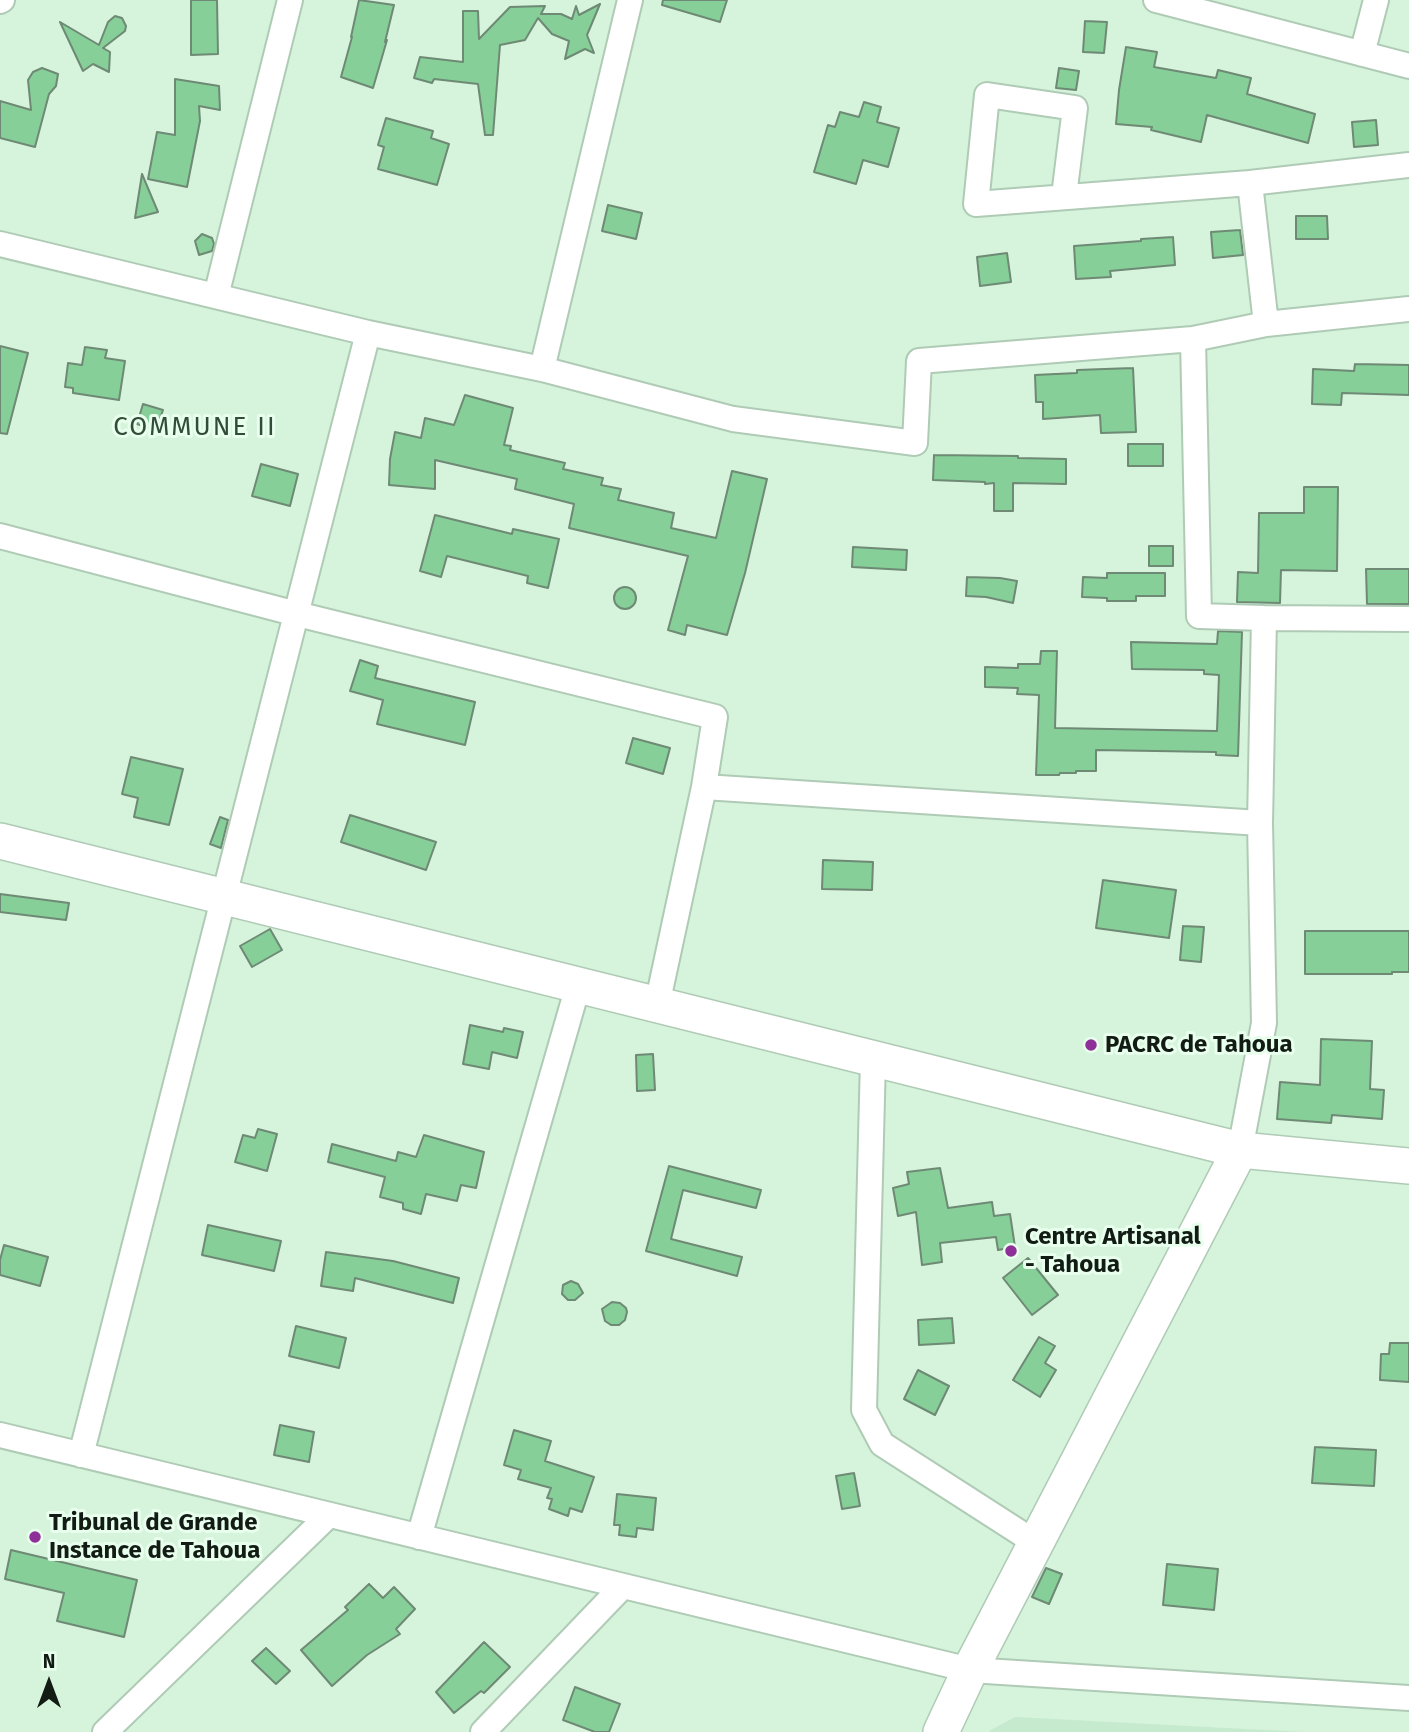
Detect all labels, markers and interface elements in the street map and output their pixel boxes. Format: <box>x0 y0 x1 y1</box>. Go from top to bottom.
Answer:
district label: COMMUNE II <box>115 412 275 444</box>
place label: PACRC de Tahoua <box>1105 1031 1293 1059</box>
marker: PACRC de Tahoua <box>1083 1037 1099 1053</box>
place label: Centre Artisanal - Tahoua <box>1025 1223 1201 1279</box>
marker: Centre Artisanal - Tahoua <box>1003 1243 1019 1259</box>
place label: Tribunal de Grande Instance de Tahoua <box>49 1509 260 1565</box>
marker: Tribunal de Grande Instance de Tahoua <box>27 1529 43 1545</box>
north arrow <box>14 1648 84 1718</box>
text: N <box>43 1650 55 1673</box>

